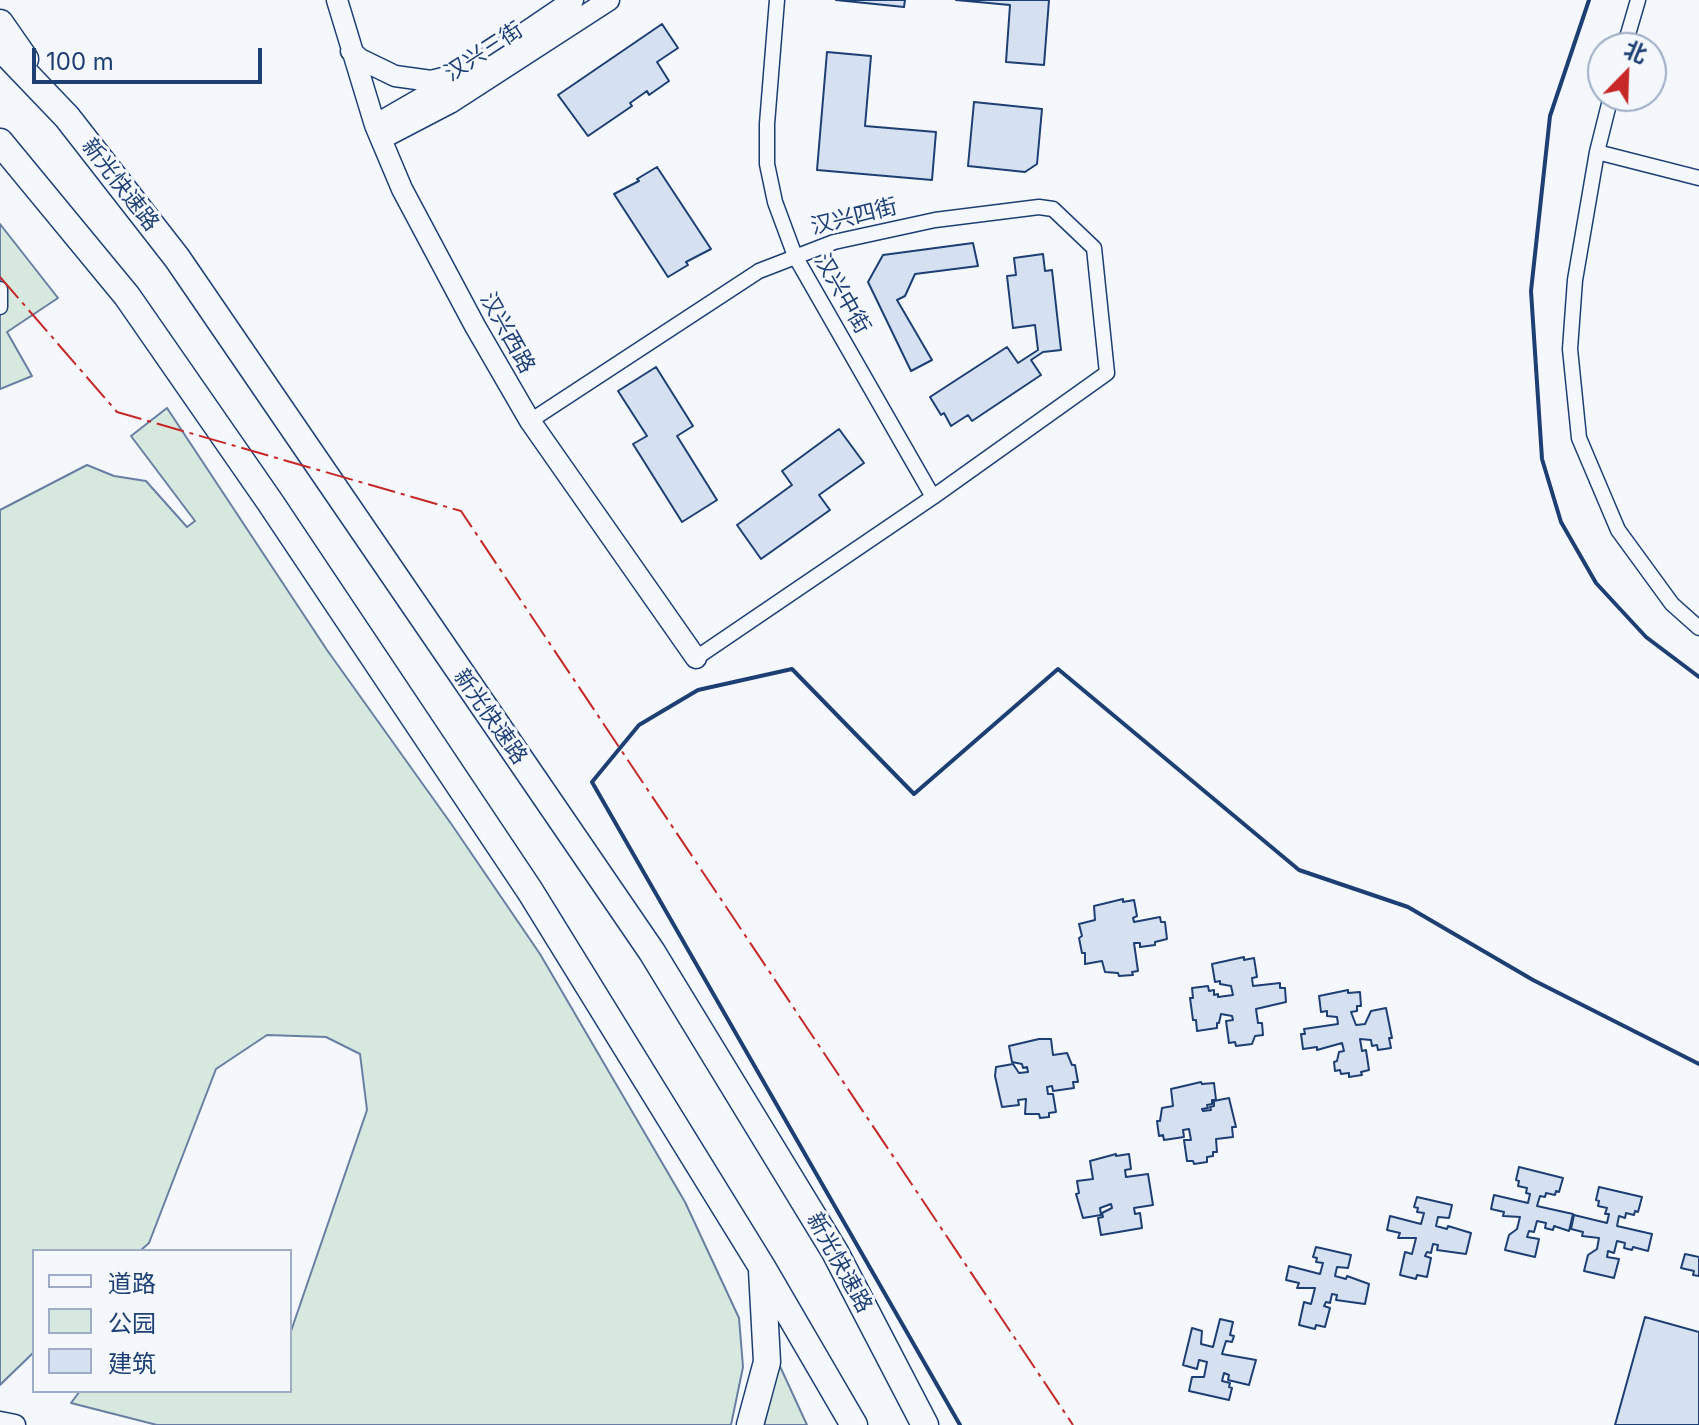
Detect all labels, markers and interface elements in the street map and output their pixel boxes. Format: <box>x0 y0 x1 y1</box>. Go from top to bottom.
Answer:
street label: 汉兴三街 <box>440 17 528 87</box>
scale bar <box>36 32 266 82</box>
north arrow <box>1587 32 1667 112</box>
text: 北 <box>1620 35 1651 68</box>
text: 100 m <box>46 47 114 76</box>
street label: 新光快速路 <box>76 134 164 236</box>
street label: 汉兴四街 <box>808 194 900 240</box>
street label: 汉兴中街 <box>809 249 875 339</box>
street label: 汉兴西路 <box>474 288 540 378</box>
street label: 新光快速路 <box>448 664 532 770</box>
street label: 新光快速路 <box>801 1208 877 1318</box>
legend <box>32 1249 292 1393</box>
text: 道路 <box>108 1269 156 1298</box>
text: 公园 <box>108 1309 156 1338</box>
text: 建筑 <box>108 1349 156 1378</box>

